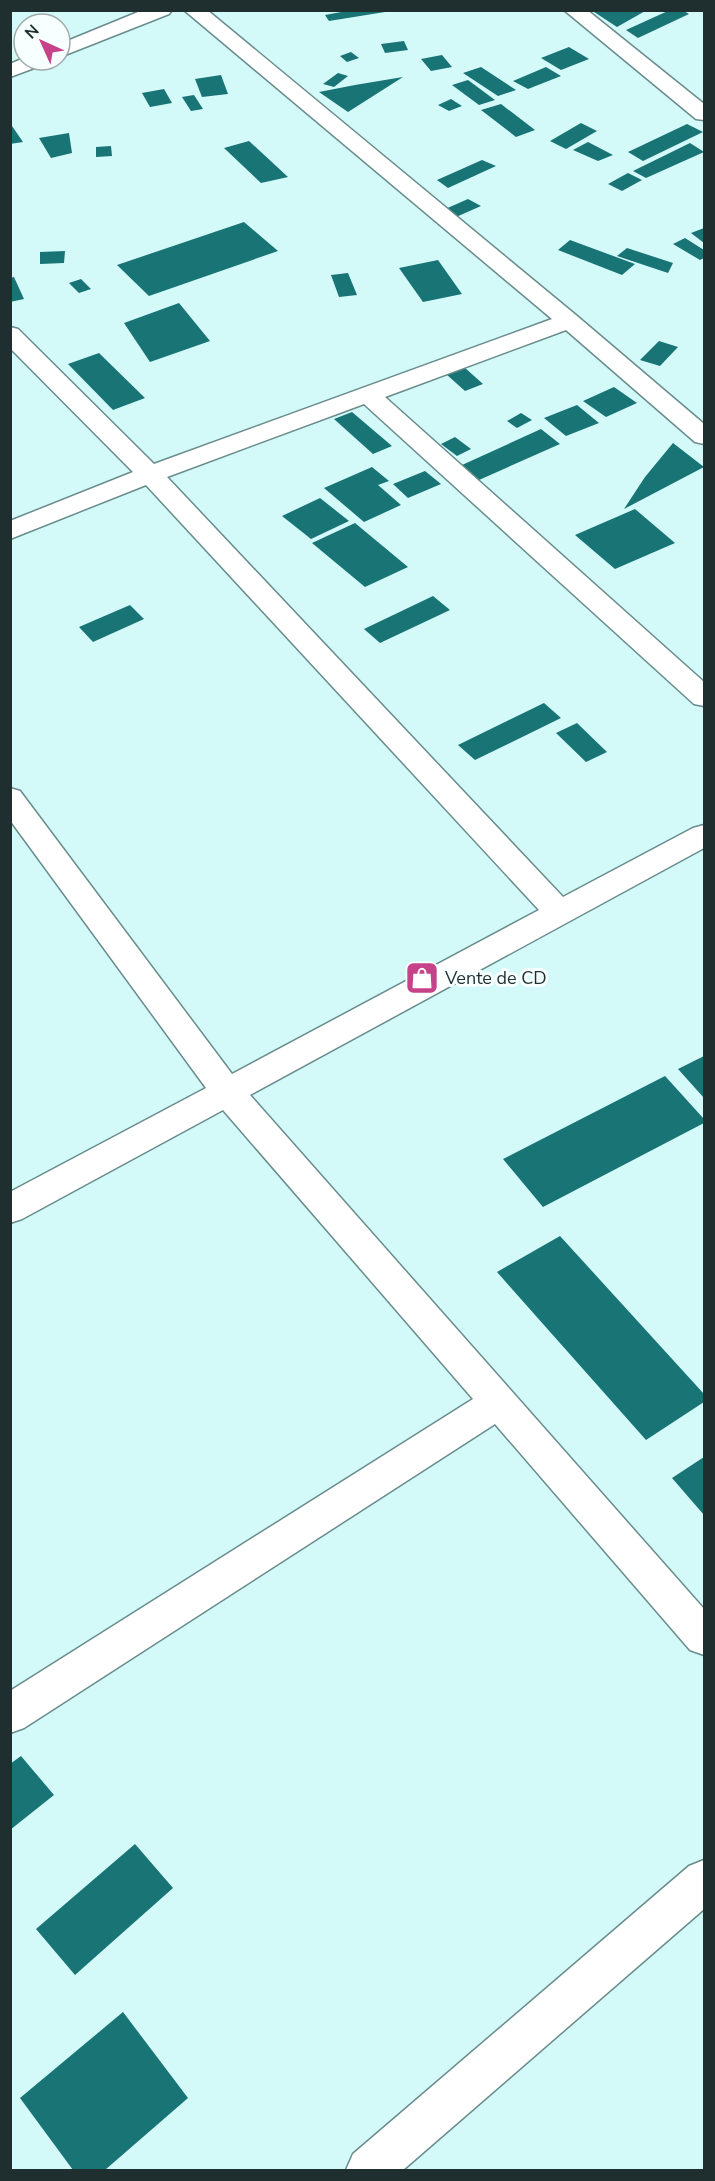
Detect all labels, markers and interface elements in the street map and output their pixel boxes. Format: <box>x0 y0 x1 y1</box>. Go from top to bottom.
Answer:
north arrow <box>12 12 72 72</box>
text: N <box>20 20 44 44</box>
shop icon: Vente de CD <box>404 960 440 996</box>
place label: Vente de CD <box>444 966 547 990</box>

